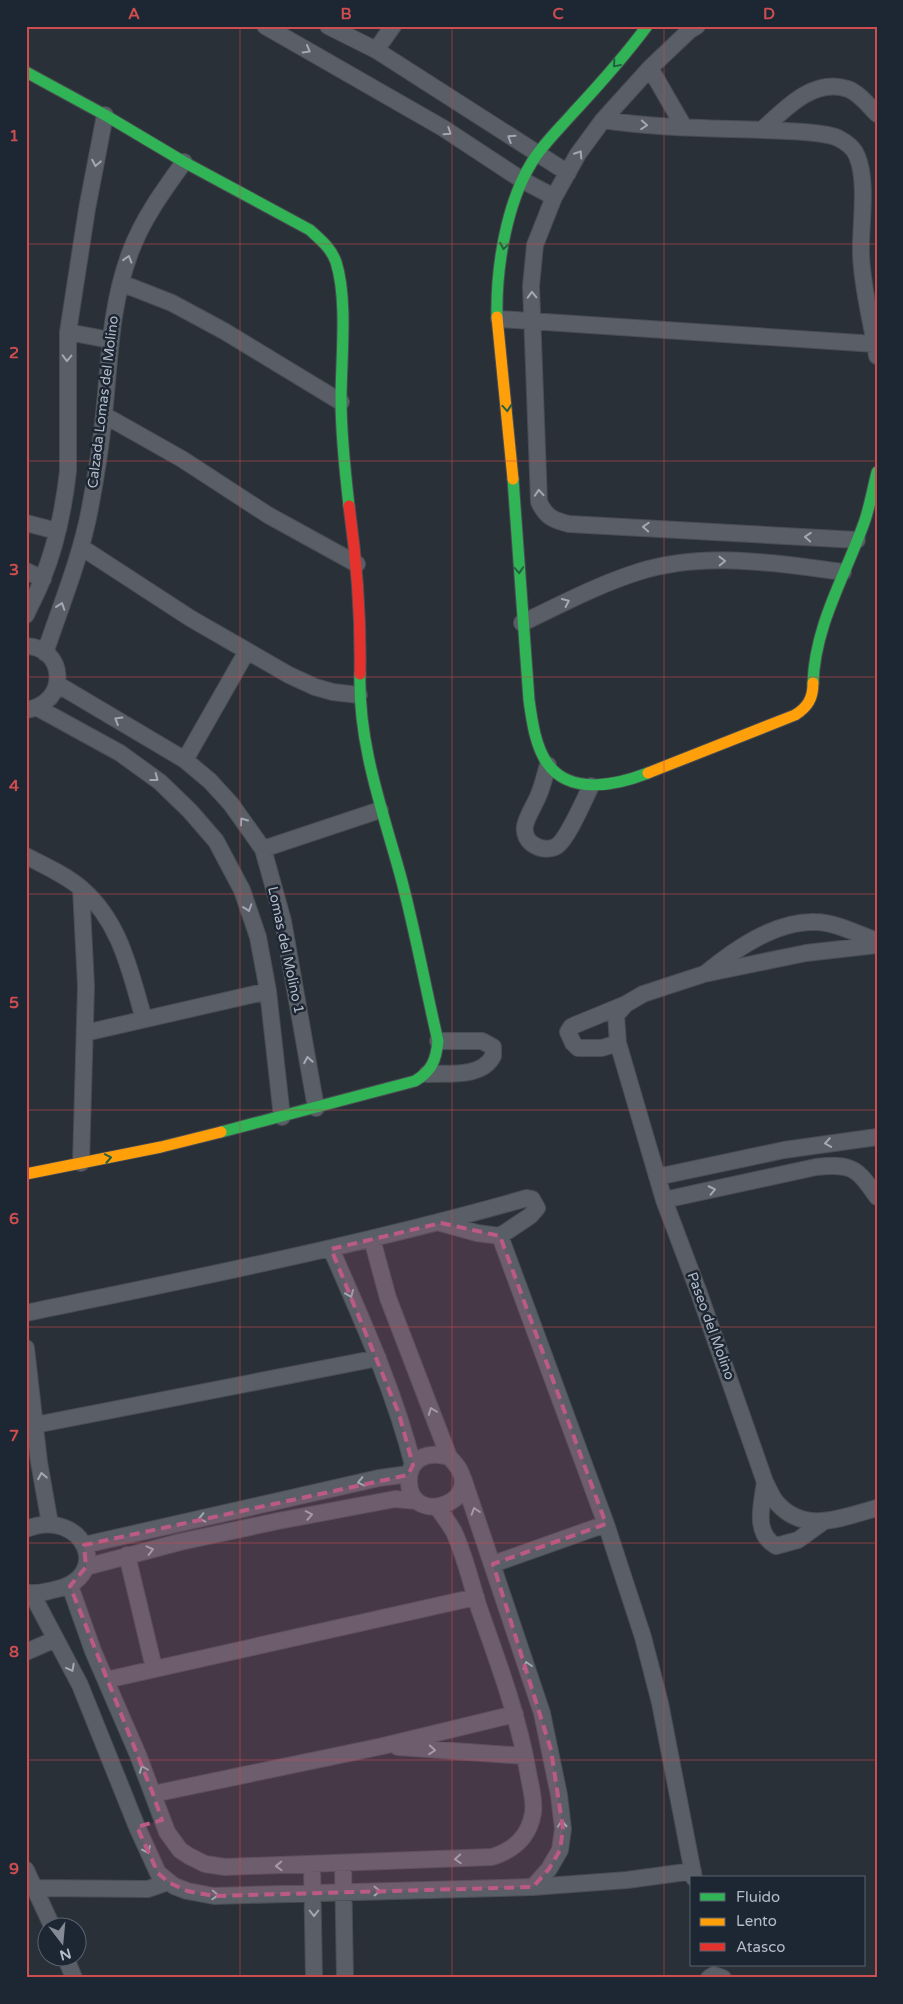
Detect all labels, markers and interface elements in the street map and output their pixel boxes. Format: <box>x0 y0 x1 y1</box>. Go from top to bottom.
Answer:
text: A <box>128 4 140 24</box>
text: B <box>340 4 352 24</box>
text: C <box>552 4 564 24</box>
text: D <box>763 4 775 24</box>
one-way arrow <box>302 44 311 54</box>
one-way arrow <box>612 58 621 67</box>
one-way arrow <box>640 120 648 131</box>
one-way arrow <box>443 125 452 135</box>
text: 1 <box>9 126 19 146</box>
one-way arrow <box>508 135 517 144</box>
one-way arrow <box>573 151 582 160</box>
one-way arrow <box>91 159 101 167</box>
one-way arrow <box>500 242 510 251</box>
one-way arrow <box>122 256 132 264</box>
one-way arrow <box>526 291 537 299</box>
street label: Calzada Lomas del Molino <box>84 315 122 489</box>
text: 2 <box>9 343 19 363</box>
one-way arrow <box>62 354 72 362</box>
one-way arrow <box>501 404 512 412</box>
one-way arrow <box>533 489 544 497</box>
one-way arrow <box>642 521 650 532</box>
one-way arrow <box>804 531 812 542</box>
one-way arrow <box>718 555 726 566</box>
text: 3 <box>9 560 19 580</box>
one-way arrow <box>513 566 524 574</box>
one-way arrow <box>561 597 570 608</box>
one-way arrow <box>55 603 65 611</box>
one-way arrow <box>115 717 124 727</box>
one-way arrow <box>149 772 159 781</box>
text: 4 <box>9 776 19 796</box>
one-way arrow <box>240 817 249 827</box>
street label: Lomas del Molino 1 <box>264 885 308 1015</box>
one-way arrow <box>242 903 252 912</box>
text: 5 <box>9 993 19 1013</box>
one-way arrow <box>303 1056 313 1064</box>
one-way arrow <box>824 1138 833 1148</box>
one-way arrow <box>104 1153 113 1163</box>
one-way arrow <box>708 1185 717 1196</box>
text: 6 <box>9 1209 19 1229</box>
street label: Paseo del Molino <box>684 1270 738 1382</box>
one-way arrow <box>344 1289 355 1298</box>
one-way arrow <box>428 1407 438 1416</box>
text: 7 <box>9 1426 19 1446</box>
one-way arrow <box>37 1472 48 1480</box>
one-way arrow <box>356 1476 365 1487</box>
one-way arrow <box>471 1508 481 1516</box>
one-way arrow <box>304 1510 313 1520</box>
one-way arrow <box>198 1512 207 1523</box>
one-way arrow <box>145 1545 154 1555</box>
text: 8 <box>9 1642 19 1662</box>
one-way arrow <box>65 1662 75 1671</box>
one-way arrow <box>523 1662 533 1670</box>
one-way arrow <box>428 1744 436 1755</box>
one-way arrow <box>139 1765 149 1773</box>
one-way arrow <box>556 1819 567 1827</box>
one-way arrow <box>141 1845 152 1854</box>
one-way arrow <box>454 1853 462 1864</box>
text: 9 <box>9 1859 19 1879</box>
one-way arrow <box>274 1860 282 1871</box>
legend <box>690 1876 866 1966</box>
one-way arrow <box>373 1885 381 1896</box>
text: Fluido <box>736 1888 780 1906</box>
one-way arrow <box>211 1889 219 1900</box>
one-way arrow <box>309 1910 319 1918</box>
text: Lento <box>736 1912 777 1930</box>
north arrow <box>38 1916 88 1966</box>
text: Atasco <box>736 1938 785 1956</box>
text: N <box>58 1944 73 1964</box>

